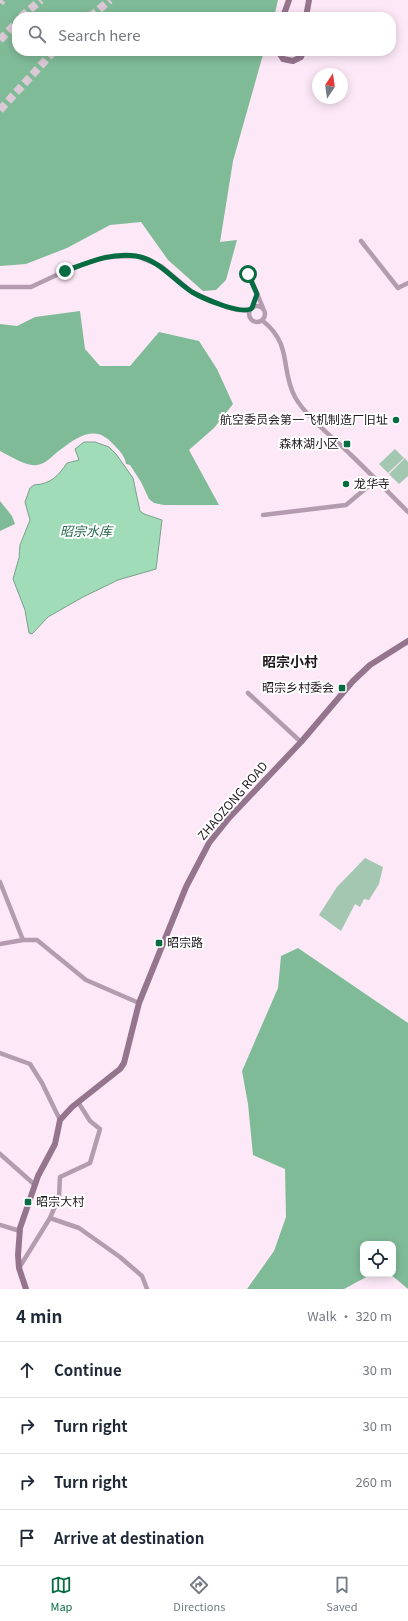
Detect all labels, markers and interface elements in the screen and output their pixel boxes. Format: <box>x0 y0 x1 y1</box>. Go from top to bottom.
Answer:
search box <box>12 12 396 56</box>
icon: search <box>26 23 48 45</box>
text: Search here <box>58 24 140 45</box>
north arrow <box>312 68 348 104</box>
route end <box>56 262 74 280</box>
route start <box>239 265 257 283</box>
place label: 航空委员会第一飞机制造厂旧址 <box>220 410 388 427</box>
marker: 航空委员会第一飞机制造厂旧址 <box>391 415 401 425</box>
place label: 森林湖小区 <box>279 434 339 451</box>
marker: 森林湖小区 <box>342 439 352 449</box>
place label: 龙华寺 <box>354 474 390 491</box>
marker: 龙华寺 <box>341 479 351 489</box>
water label: 昭宗水库 <box>60 521 114 540</box>
district label: 昭宗小村 <box>262 651 318 671</box>
place label: 昭宗乡村委会 <box>262 678 334 695</box>
marker: 昭宗乡村委会 <box>337 683 347 693</box>
street label: ZHAOZONG ROAD <box>193 757 271 843</box>
place label: 昭宗路 <box>167 933 203 950</box>
marker: 昭宗路 <box>154 938 164 948</box>
place label: 昭宗大村 <box>36 1192 85 1209</box>
marker: 昭宗大村 <box>23 1197 33 1207</box>
map controls <box>360 1241 396 1277</box>
button: locate <box>360 1241 396 1277</box>
text: 4 min <box>16 1303 62 1328</box>
text: Walk · 320 m <box>307 1306 392 1325</box>
icon: ahead <box>16 1359 38 1381</box>
text: Continue <box>54 1359 122 1380</box>
text: 30 m <box>363 1360 392 1379</box>
icon: right <box>16 1415 38 1437</box>
text: Turn right <box>54 1415 128 1436</box>
text: 30 m <box>363 1416 392 1435</box>
icon: right <box>16 1471 38 1493</box>
text: Turn right <box>54 1471 128 1492</box>
text: 260 m <box>355 1472 392 1491</box>
icon: arrive <box>16 1527 38 1549</box>
text: Arrive at destination <box>54 1527 204 1548</box>
tab: Map <box>50 1574 72 1614</box>
tab: Directions <box>173 1574 225 1614</box>
tab: Saved <box>326 1574 358 1614</box>

